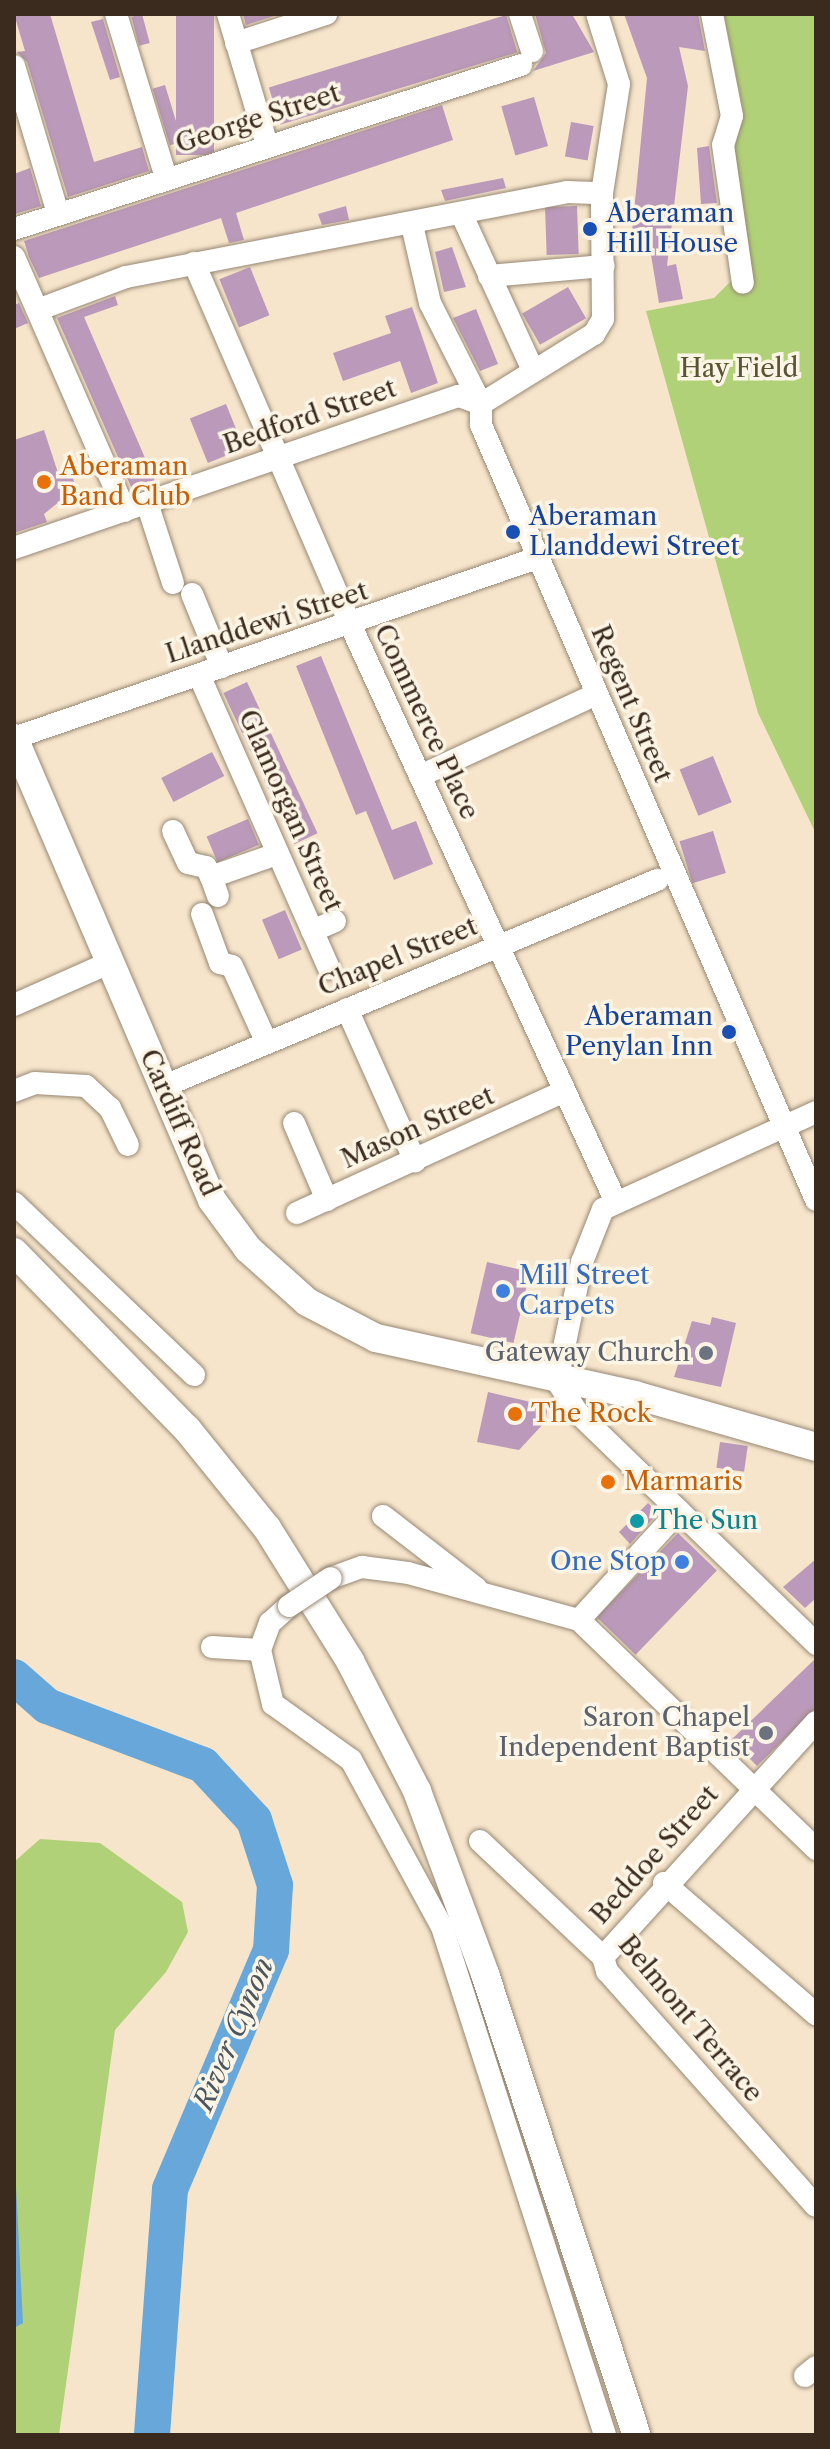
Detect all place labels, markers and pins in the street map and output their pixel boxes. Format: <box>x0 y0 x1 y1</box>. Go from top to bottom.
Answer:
place label: Aberaman Hill House <box>606 198 738 260</box>
marker: Aberaman Hill House <box>581 220 599 238</box>
place label: Aberaman Band Club <box>60 451 190 512</box>
marker: Aberaman Band Club <box>35 473 53 491</box>
place label: Aberaman Llanddewi Street <box>529 501 740 562</box>
marker: Aberaman Llanddewi Street <box>504 523 522 541</box>
place label: Aberaman Penylan Inn <box>565 1001 713 1062</box>
marker: Aberaman Penylan Inn <box>720 1023 738 1041</box>
place label: Mill Street Carpets <box>519 1260 649 1322</box>
marker: Mill Street Carpets <box>494 1282 512 1300</box>
place label: Gateway Church <box>484 1337 690 1369</box>
marker: Gateway Church <box>697 1344 715 1362</box>
place label: The Rock <box>531 1398 652 1430</box>
marker: The Rock <box>506 1405 524 1423</box>
place label: Marmaris <box>624 1466 743 1498</box>
marker: Marmaris <box>599 1473 617 1491</box>
place label: The Sun <box>653 1505 758 1537</box>
marker: The Sun <box>628 1512 646 1530</box>
place label: One Stop <box>550 1546 666 1578</box>
marker: One Stop <box>673 1553 691 1571</box>
place label: Saron Chapel Independent Baptist <box>499 1702 750 1764</box>
marker: Saron Chapel Independent Baptist <box>757 1724 775 1742</box>

